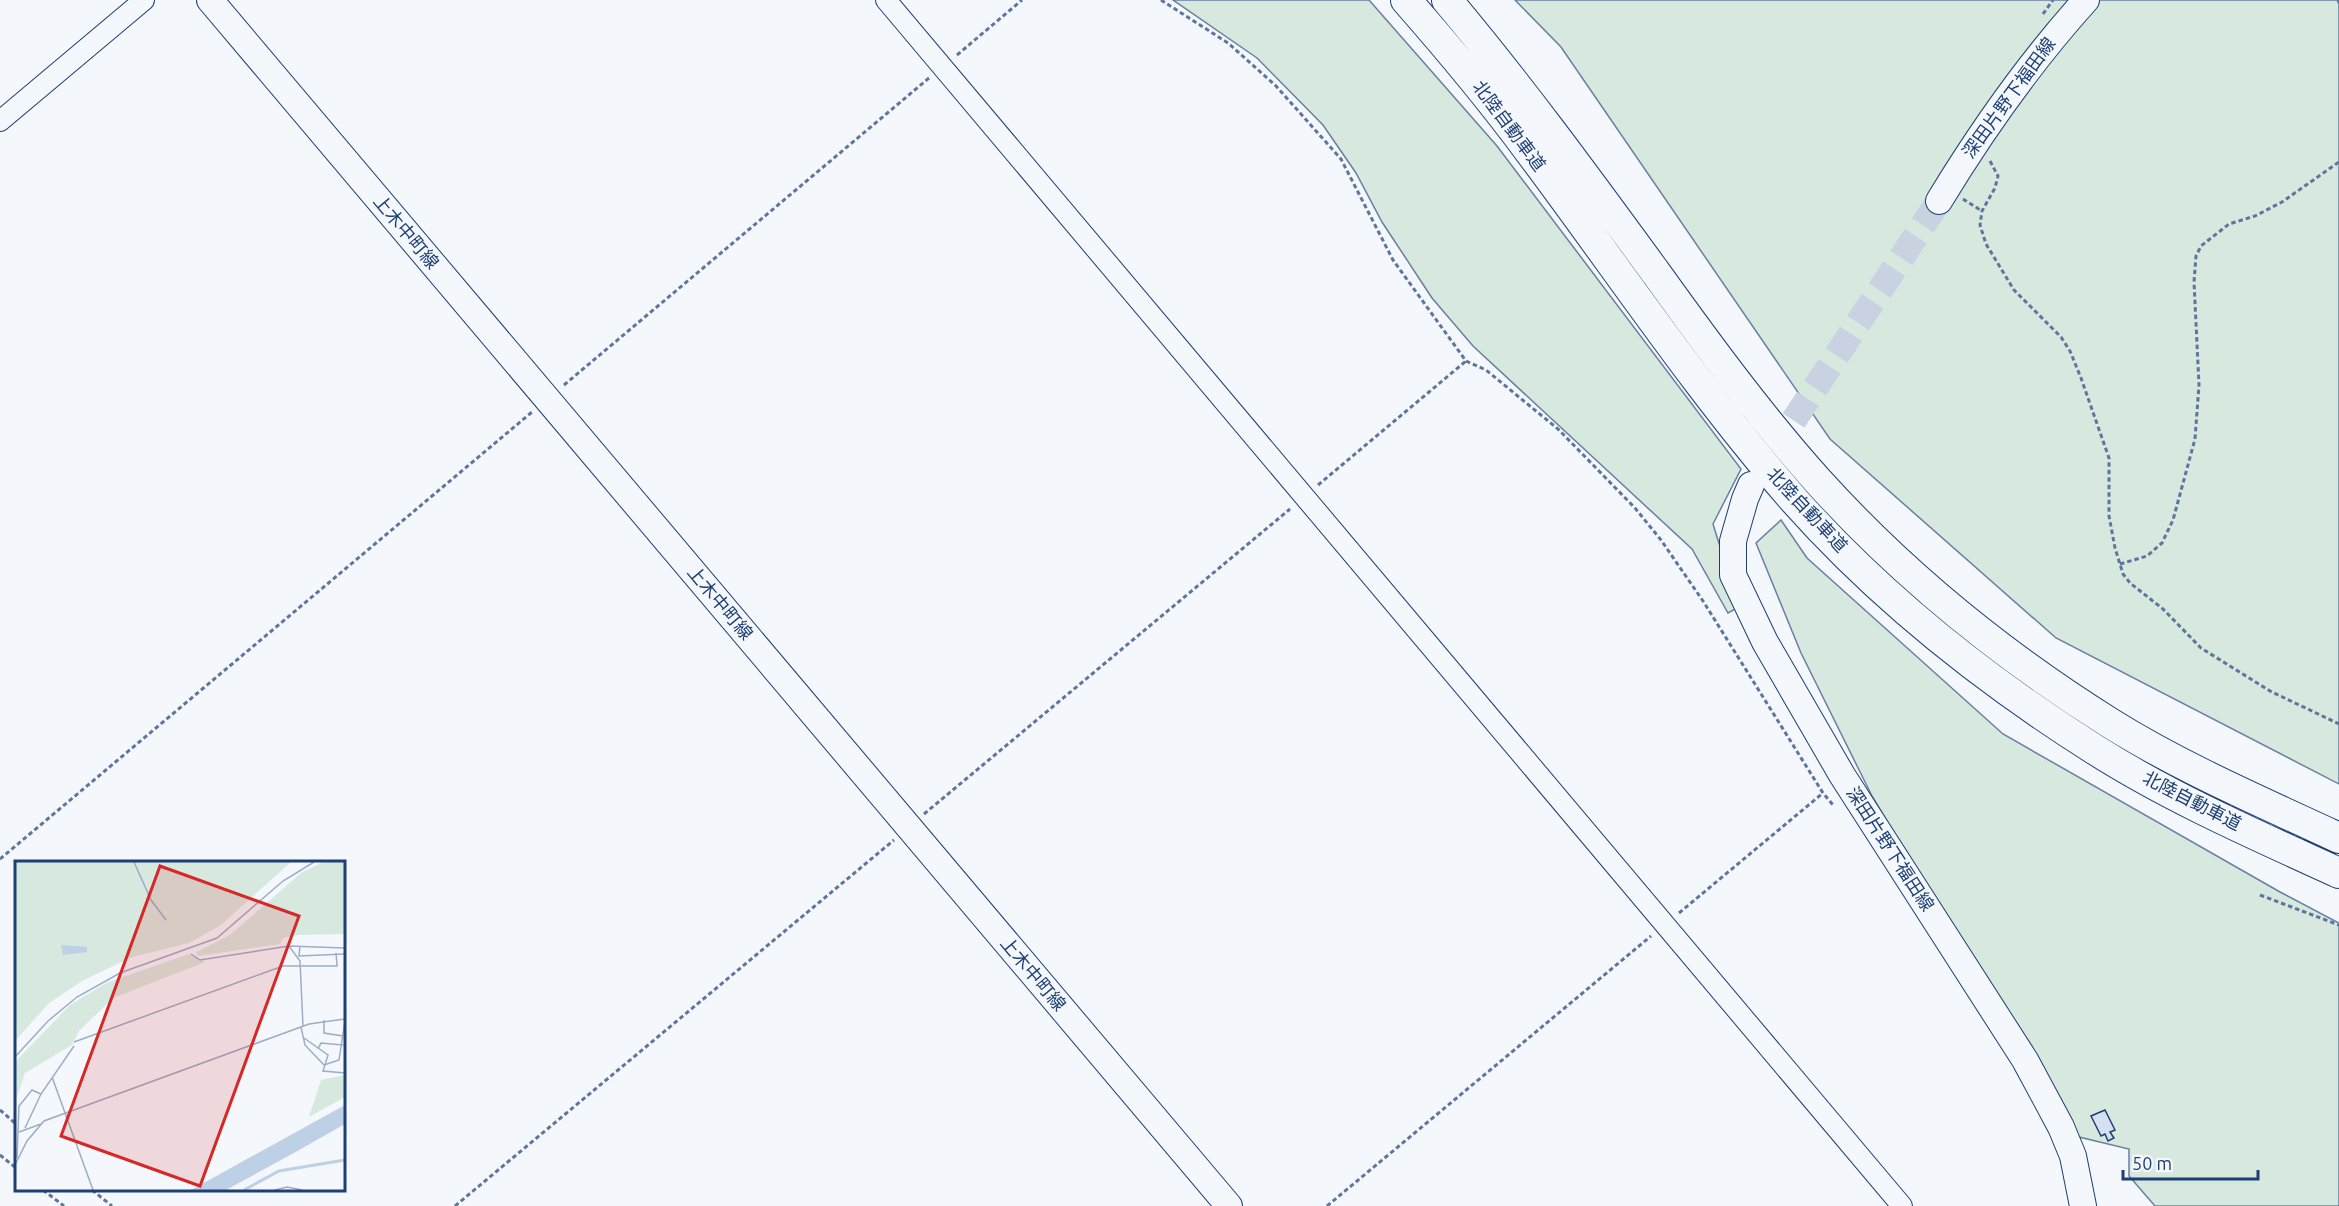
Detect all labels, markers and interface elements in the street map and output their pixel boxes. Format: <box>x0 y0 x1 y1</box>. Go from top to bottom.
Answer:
street label: 深田片野下福田線 <box>1958 33 2059 162</box>
street label: 北陸自動車道 <box>1469 76 1550 175</box>
street label: 上木中町線 <box>370 190 443 272</box>
street label: 北陸自動車道 <box>1764 463 1852 556</box>
street label: 上木中町線 <box>684 561 757 643</box>
street label: 北陸自動車道 <box>2140 767 2245 834</box>
street label: 深田片野下福田線 <box>1843 783 1938 914</box>
inset map <box>15 861 345 1191</box>
street label: 上木中町線 <box>997 932 1070 1014</box>
scale bar <box>2123 1143 2258 1181</box>
text: 50 m <box>2132 1153 2172 1173</box>

